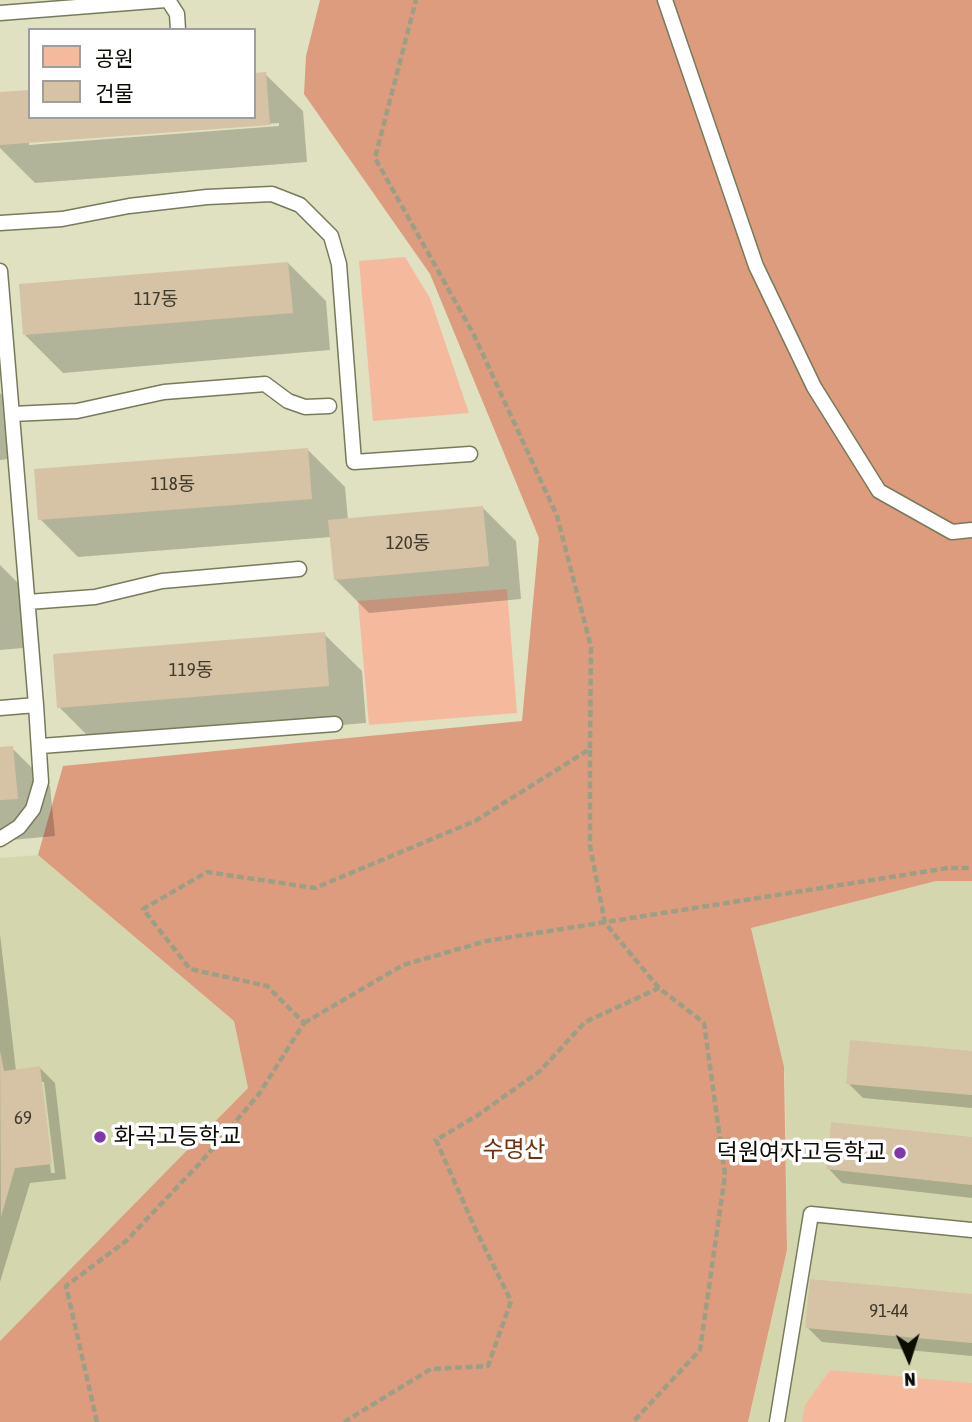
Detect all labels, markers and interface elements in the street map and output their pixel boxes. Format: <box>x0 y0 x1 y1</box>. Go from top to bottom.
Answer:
legend <box>28 28 256 119</box>
text: 공원 <box>95 46 134 70</box>
text: 건물 <box>95 81 134 105</box>
house number: 117동 <box>134 288 178 310</box>
house number: 118동 <box>151 473 195 495</box>
house number: 120동 <box>386 532 430 554</box>
house number: 119동 <box>169 659 213 681</box>
house number: 69 <box>14 1107 32 1129</box>
place label: 화곡고등학교 <box>114 1123 241 1151</box>
marker: 화곡고등학교 <box>92 1129 108 1145</box>
park label: 수명산 <box>482 1136 546 1164</box>
place label: 덕원여자고등학교 <box>717 1139 886 1167</box>
marker: 덕원여자고등학교 <box>892 1145 908 1161</box>
house number: 91-44 <box>869 1300 909 1322</box>
north arrow <box>874 1324 944 1394</box>
text: N <box>904 1369 916 1391</box>

